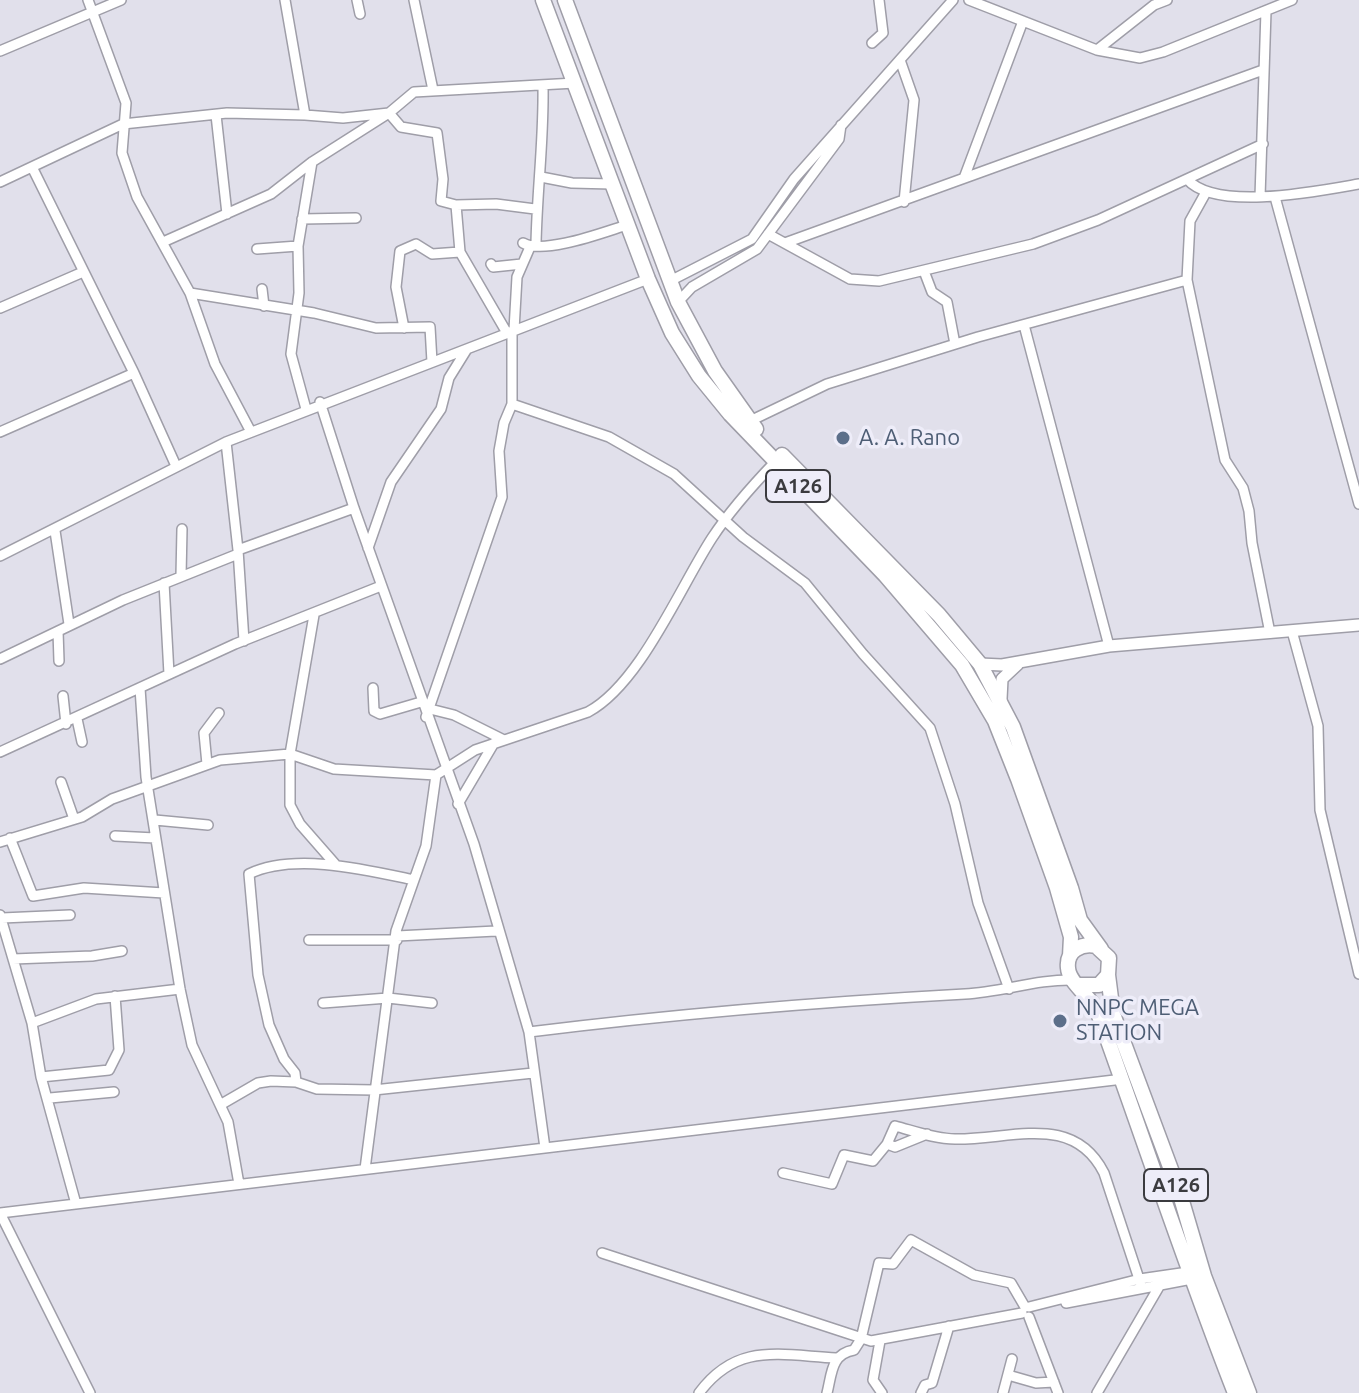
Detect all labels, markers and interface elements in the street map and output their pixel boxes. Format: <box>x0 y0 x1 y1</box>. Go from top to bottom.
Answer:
place label: A. A. Rano <box>859 425 960 451</box>
marker: A. A. Rano <box>834 429 852 447</box>
road number: A126 <box>766 470 830 502</box>
place label: NNPC MEGA STATION <box>1076 995 1199 1046</box>
marker: NNPC MEGA STATION <box>1051 1012 1069 1030</box>
road number: A126 <box>1144 1169 1208 1201</box>

